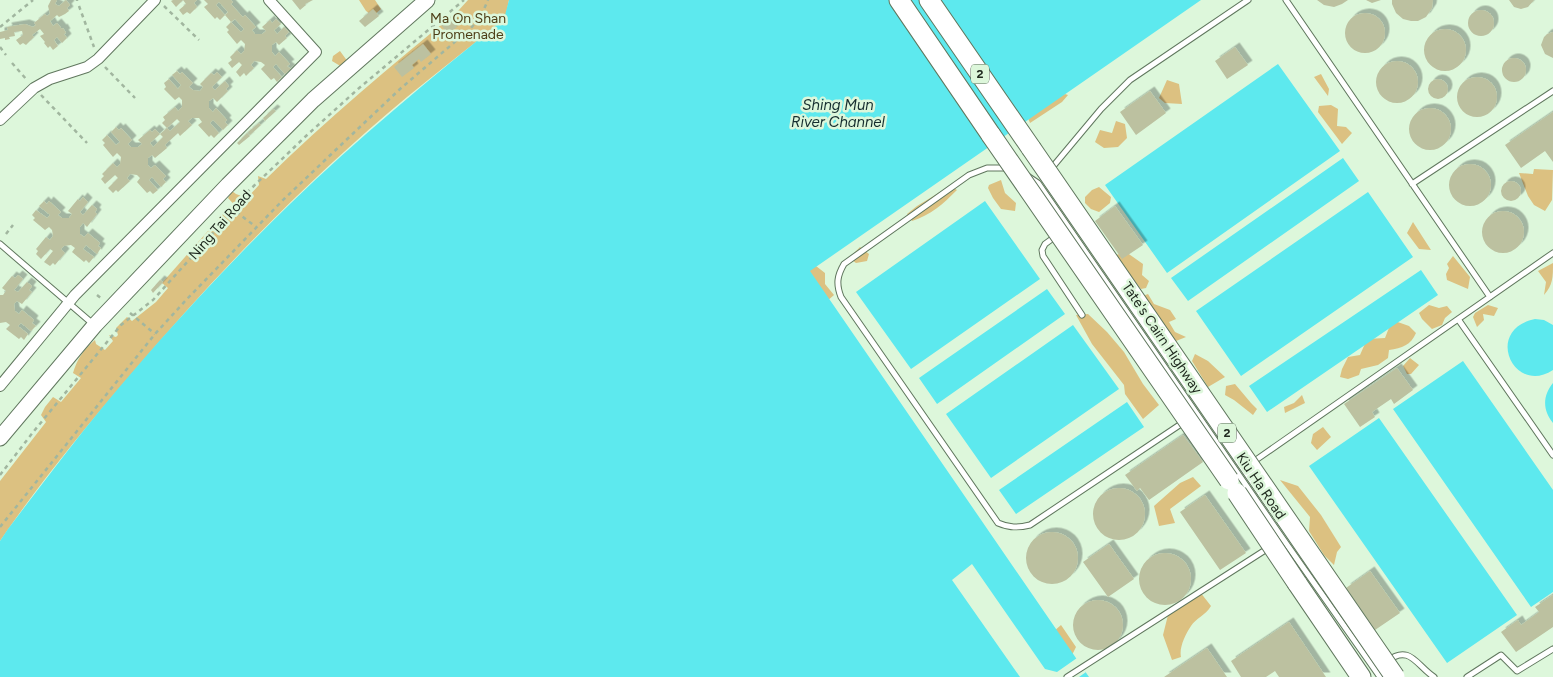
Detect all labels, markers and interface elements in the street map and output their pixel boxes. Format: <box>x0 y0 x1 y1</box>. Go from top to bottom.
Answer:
park label: Ma On Shan Promenade <box>430 10 506 43</box>
road number: 2 <box>971 64 989 84</box>
water label: Shing Mun River Channel <box>791 96 886 131</box>
street label: Ning Tai Road <box>185 187 255 263</box>
street label: Tate's Cairn Highway <box>1118 279 1206 398</box>
road number: 2 <box>1218 423 1236 442</box>
street label: Kiu Ha Road <box>1233 450 1289 522</box>

